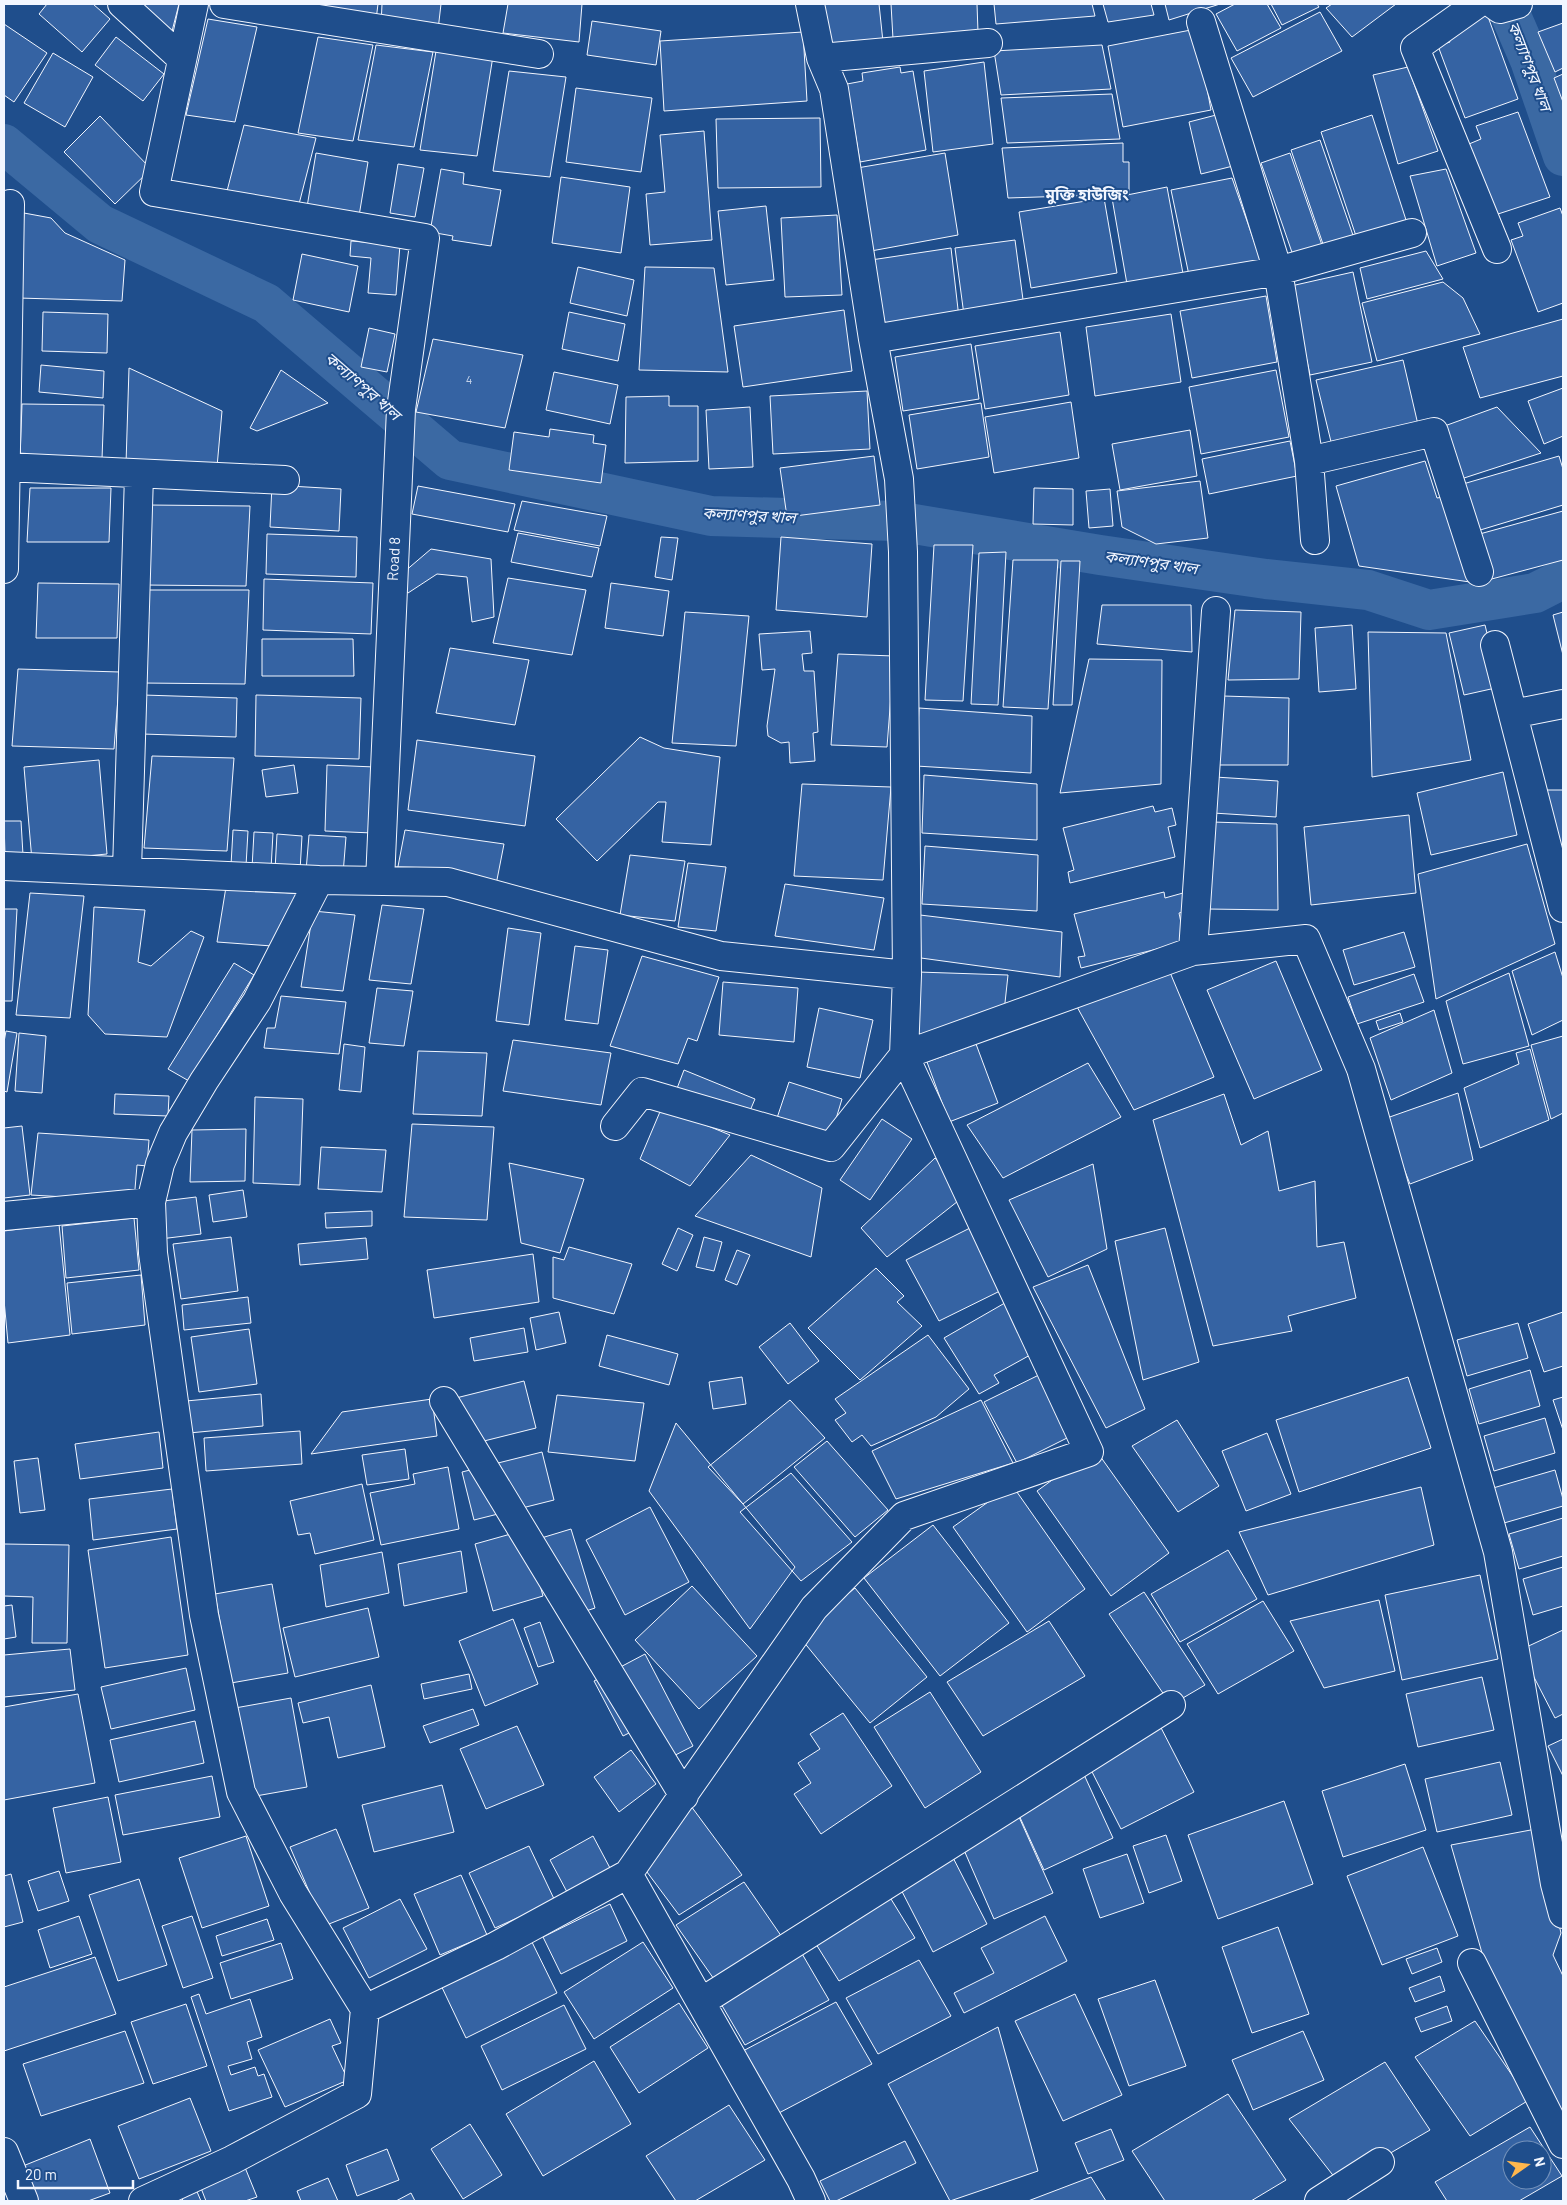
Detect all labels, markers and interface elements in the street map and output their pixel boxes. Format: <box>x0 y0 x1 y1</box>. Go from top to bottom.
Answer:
water label: কল্যাণপুর খাল <box>1504 19 1557 116</box>
district label: মুক্তি হাউজিং <box>1044 184 1129 205</box>
water label: কল্যাণপুর খাল <box>321 348 407 426</box>
house number: 4 <box>466 372 472 386</box>
water label: কল্যাণপুর খাল <box>702 503 800 528</box>
street label: Road 8 <box>383 537 403 581</box>
water label: কল্যাণপুর খাল <box>1103 546 1202 579</box>
north arrow <box>1502 2140 1552 2190</box>
text: N <box>1531 2155 1549 2168</box>
scale bar <box>18 2158 132 2190</box>
text: 20 m <box>25 2165 57 2183</box>

